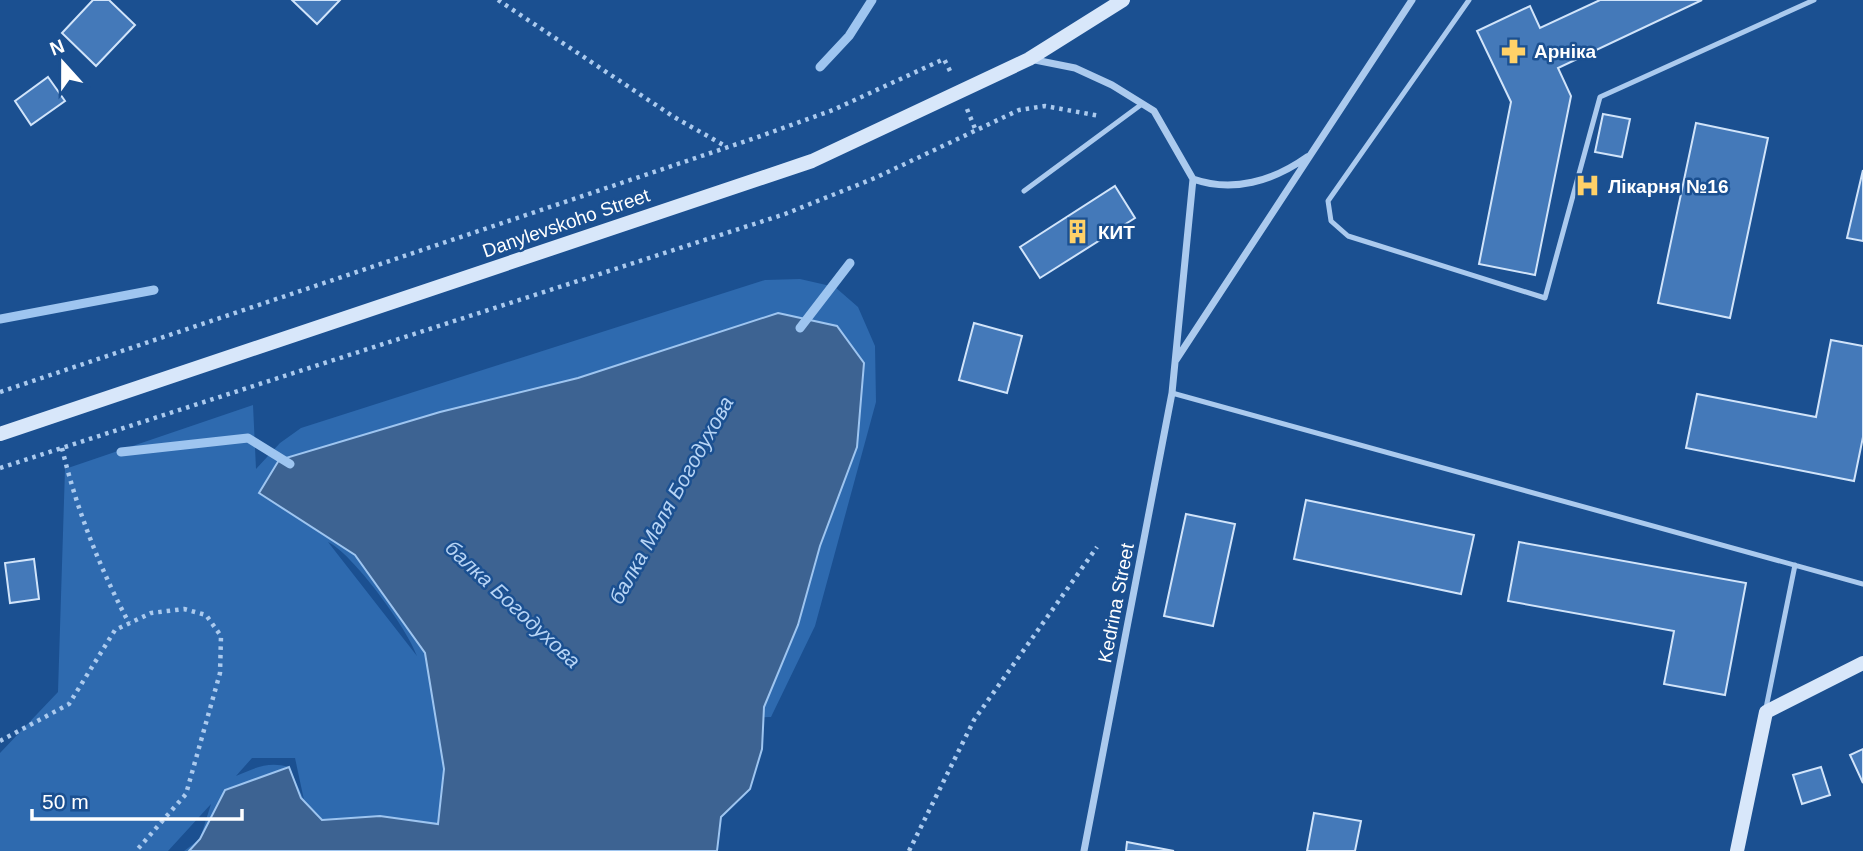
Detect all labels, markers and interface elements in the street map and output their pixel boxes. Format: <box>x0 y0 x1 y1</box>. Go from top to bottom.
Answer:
north arrow <box>28 28 98 98</box>
text: N <box>47 35 67 60</box>
pharmacy icon: Арніка <box>1500 37 1528 65</box>
place label: Арніка <box>1534 41 1597 62</box>
hospital icon: Лікарня №16 <box>1574 172 1602 200</box>
place label: Лікарня №16 <box>1608 176 1728 197</box>
street label: Danylevskoho Street <box>480 184 653 261</box>
building icon: КИТ <box>1064 218 1092 246</box>
place label: КИТ <box>1098 222 1135 243</box>
water label: балка Маля Богодухова <box>604 392 738 608</box>
water label: балка Богодухова <box>441 536 585 672</box>
street label: Kedrina Street <box>1094 541 1138 665</box>
scale bar <box>32 778 242 822</box>
text: 50 m <box>42 790 89 813</box>

